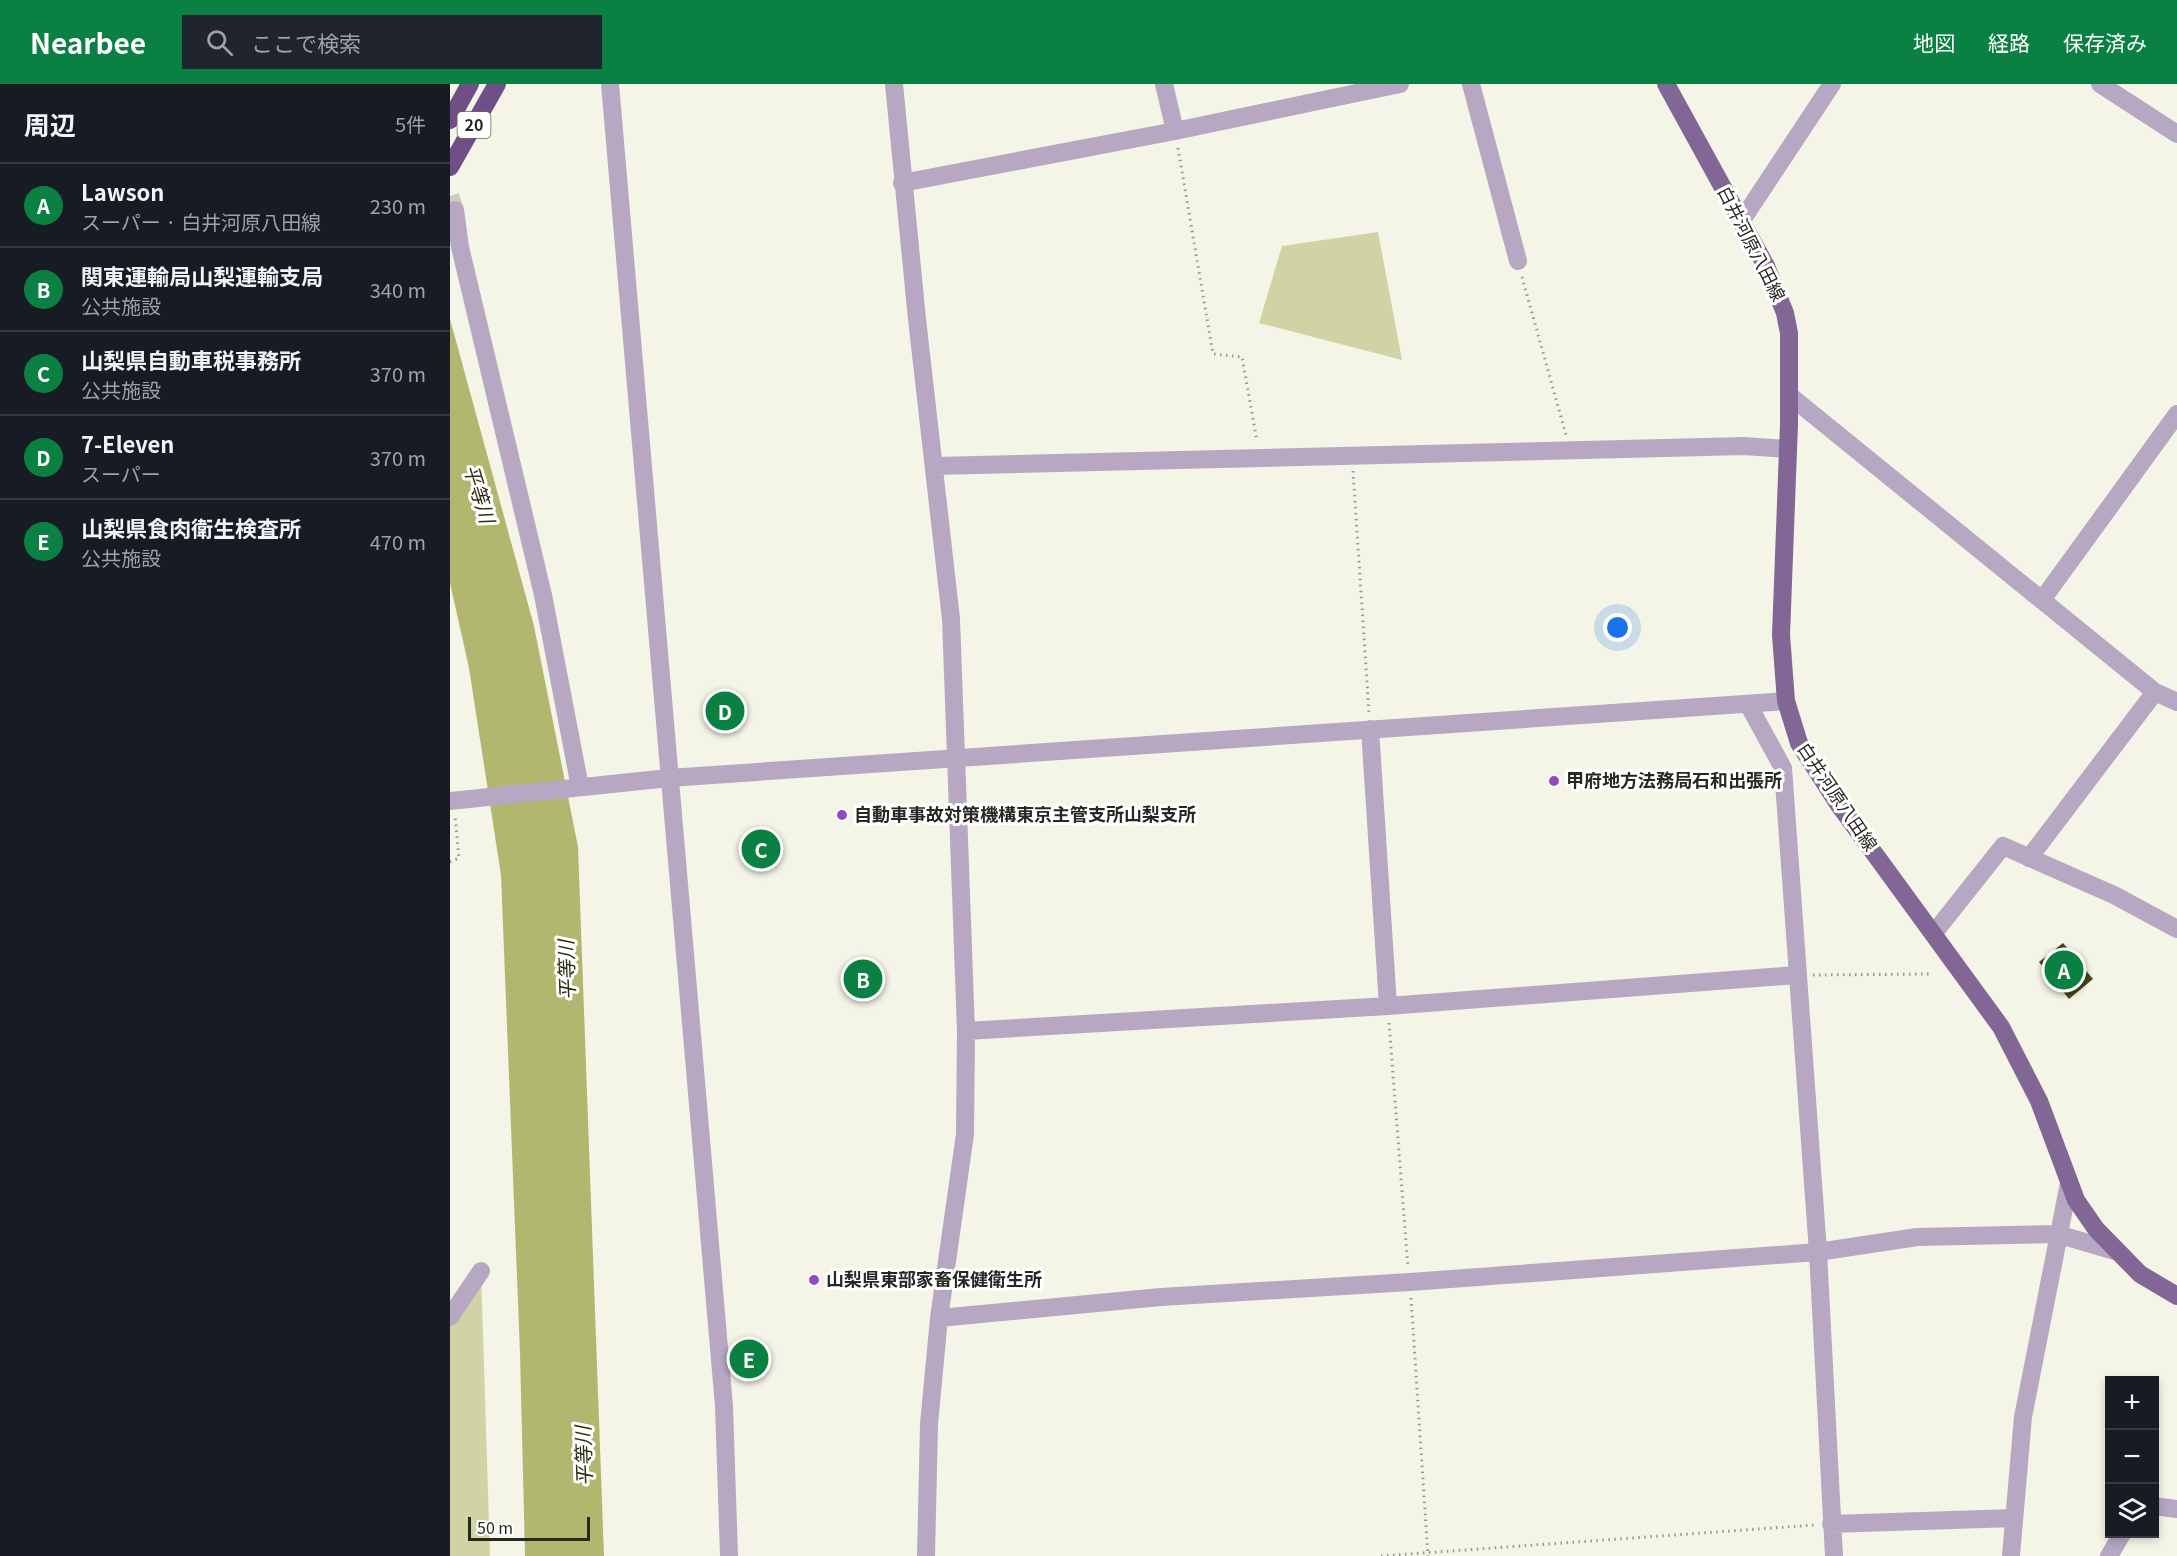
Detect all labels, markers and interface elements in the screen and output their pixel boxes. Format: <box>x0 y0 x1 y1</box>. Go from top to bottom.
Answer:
search box <box>182 15 602 69</box>
text: Nearbee <box>30 22 146 62</box>
icon: search <box>203 26 236 59</box>
text: ここで検索 <box>251 26 361 58</box>
text: 地図 <box>1913 27 1955 57</box>
text: 経路 <box>1988 27 2030 57</box>
text: 保存済み <box>2063 27 2147 57</box>
text: 周辺 <box>24 105 76 142</box>
text: 5件 <box>395 109 426 138</box>
road number: 20 <box>458 112 490 138</box>
text: Lawson <box>81 175 164 207</box>
street label: 白井河原八田線 <box>1713 181 1793 305</box>
text: A <box>37 191 50 220</box>
text: 230 m <box>370 191 426 220</box>
text: スーパー · 白井河原八田線 <box>81 207 321 236</box>
text: 関東運輸局山梨運輸支局 <box>81 259 323 291</box>
text: B <box>37 275 50 304</box>
text: 340 m <box>370 275 426 304</box>
text: 公共施設 <box>81 291 161 320</box>
text: 山梨県自動車税事務所 <box>81 343 301 375</box>
text: C <box>37 359 50 388</box>
text: 370 m <box>370 359 426 388</box>
text: 公共施設 <box>81 375 161 404</box>
text: 7-Eleven <box>81 427 174 459</box>
text: D <box>36 443 51 472</box>
text: 370 m <box>370 443 426 472</box>
text: スーパー <box>81 459 161 488</box>
water label: 平等川 <box>458 461 504 528</box>
text: 山梨県食肉衛生検査所 <box>81 511 301 543</box>
text: E <box>37 527 50 556</box>
text: 470 m <box>370 527 426 556</box>
text: 公共施設 <box>81 543 161 572</box>
your location <box>1603 613 1632 642</box>
pin: D <box>706 688 744 734</box>
street label: 白井河原八田線 <box>1793 736 1885 855</box>
place label: 甲府地方法務局石和出張所 <box>1566 766 1782 792</box>
marker: 甲府地方法務局石和出張所 <box>1547 774 1561 788</box>
place label: 自動車事故対策機構東京主管支所山梨支所 <box>854 800 1196 826</box>
marker: 自動車事故対策機構東京主管支所山梨支所 <box>835 808 849 822</box>
pin: C <box>742 826 780 872</box>
water label: 平等川 <box>550 938 581 1001</box>
pin: A <box>2044 948 2084 992</box>
pin: B <box>844 956 882 1002</box>
place label: 山梨県東部家畜保健衛生所 <box>826 1265 1042 1291</box>
marker: 山梨県東部家畜保健衛生所 <box>807 1273 821 1287</box>
pin: E <box>730 1336 768 1382</box>
map controls <box>2105 1376 2159 1538</box>
button: + <box>2105 1376 2159 1430</box>
water label: 平等川 <box>567 1424 598 1487</box>
button: − <box>2105 1430 2159 1484</box>
button: layers <box>2105 1484 2159 1538</box>
scale bar <box>468 1514 590 1542</box>
text: 50 m <box>477 1515 513 1539</box>

